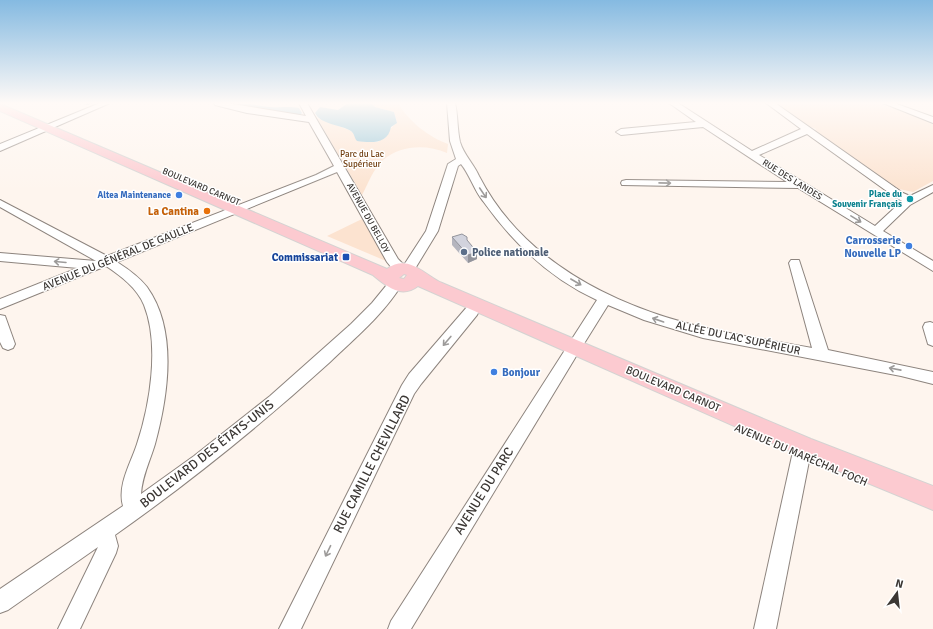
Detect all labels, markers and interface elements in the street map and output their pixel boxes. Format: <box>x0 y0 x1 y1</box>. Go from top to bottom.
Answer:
park label: Parc du Lac Supérieur <box>340 149 384 170</box>
street label: RUE DES LANDES <box>760 157 824 203</box>
street label: BOULEVARD CARNOT <box>161 166 242 209</box>
one-way arrow <box>658 180 671 187</box>
street label: AVENUE DU BELLOY <box>344 181 392 255</box>
one-way arrow <box>479 187 487 198</box>
place label: Place du Souvenir Français <box>832 189 902 210</box>
place label: Altea Maintenance <box>98 190 172 201</box>
marker: Altea Maintenance <box>174 190 184 200</box>
marker: Place du Souvenir Français <box>905 194 915 204</box>
place label: La Cantina <box>148 205 199 218</box>
marker: La Cantina <box>202 206 212 216</box>
one-way arrow <box>850 216 862 224</box>
street label: AVENUE DU GÉNÉRAL DE GAULLE <box>40 220 195 293</box>
place label: Carrosserie Nouvelle LP <box>844 234 902 260</box>
marker: Carrosserie Nouvelle LP <box>904 241 914 251</box>
place label: Police nationale <box>472 246 549 259</box>
marker: Police nationale <box>459 247 469 257</box>
place label: Commissariat <box>272 251 338 264</box>
marker: Commissariat <box>341 252 351 262</box>
one-way arrow <box>54 258 67 265</box>
one-way arrow <box>570 279 582 287</box>
one-way arrow <box>652 316 665 323</box>
street label: ALLÉE DU LAC SUPÉRIEUR <box>675 317 802 358</box>
one-way arrow <box>442 336 451 347</box>
street label: BOULEVARD CARNOT <box>624 363 723 415</box>
one-way arrow <box>889 365 902 373</box>
place label: Bonjour <box>502 366 541 379</box>
marker: Bonjour <box>489 367 499 377</box>
street label: RUE CAMILLE CHEVILLARD <box>330 392 414 536</box>
street label: BOULEVARD DES ÉTATS-UNIS <box>136 396 277 511</box>
street label: AVENUE DU MARÉCHAL FOCH <box>733 420 870 489</box>
street label: AVENUE DU PARC <box>451 444 517 538</box>
one-way arrow <box>324 545 331 557</box>
north arrow <box>877 573 917 613</box>
text: N <box>894 577 905 591</box>

